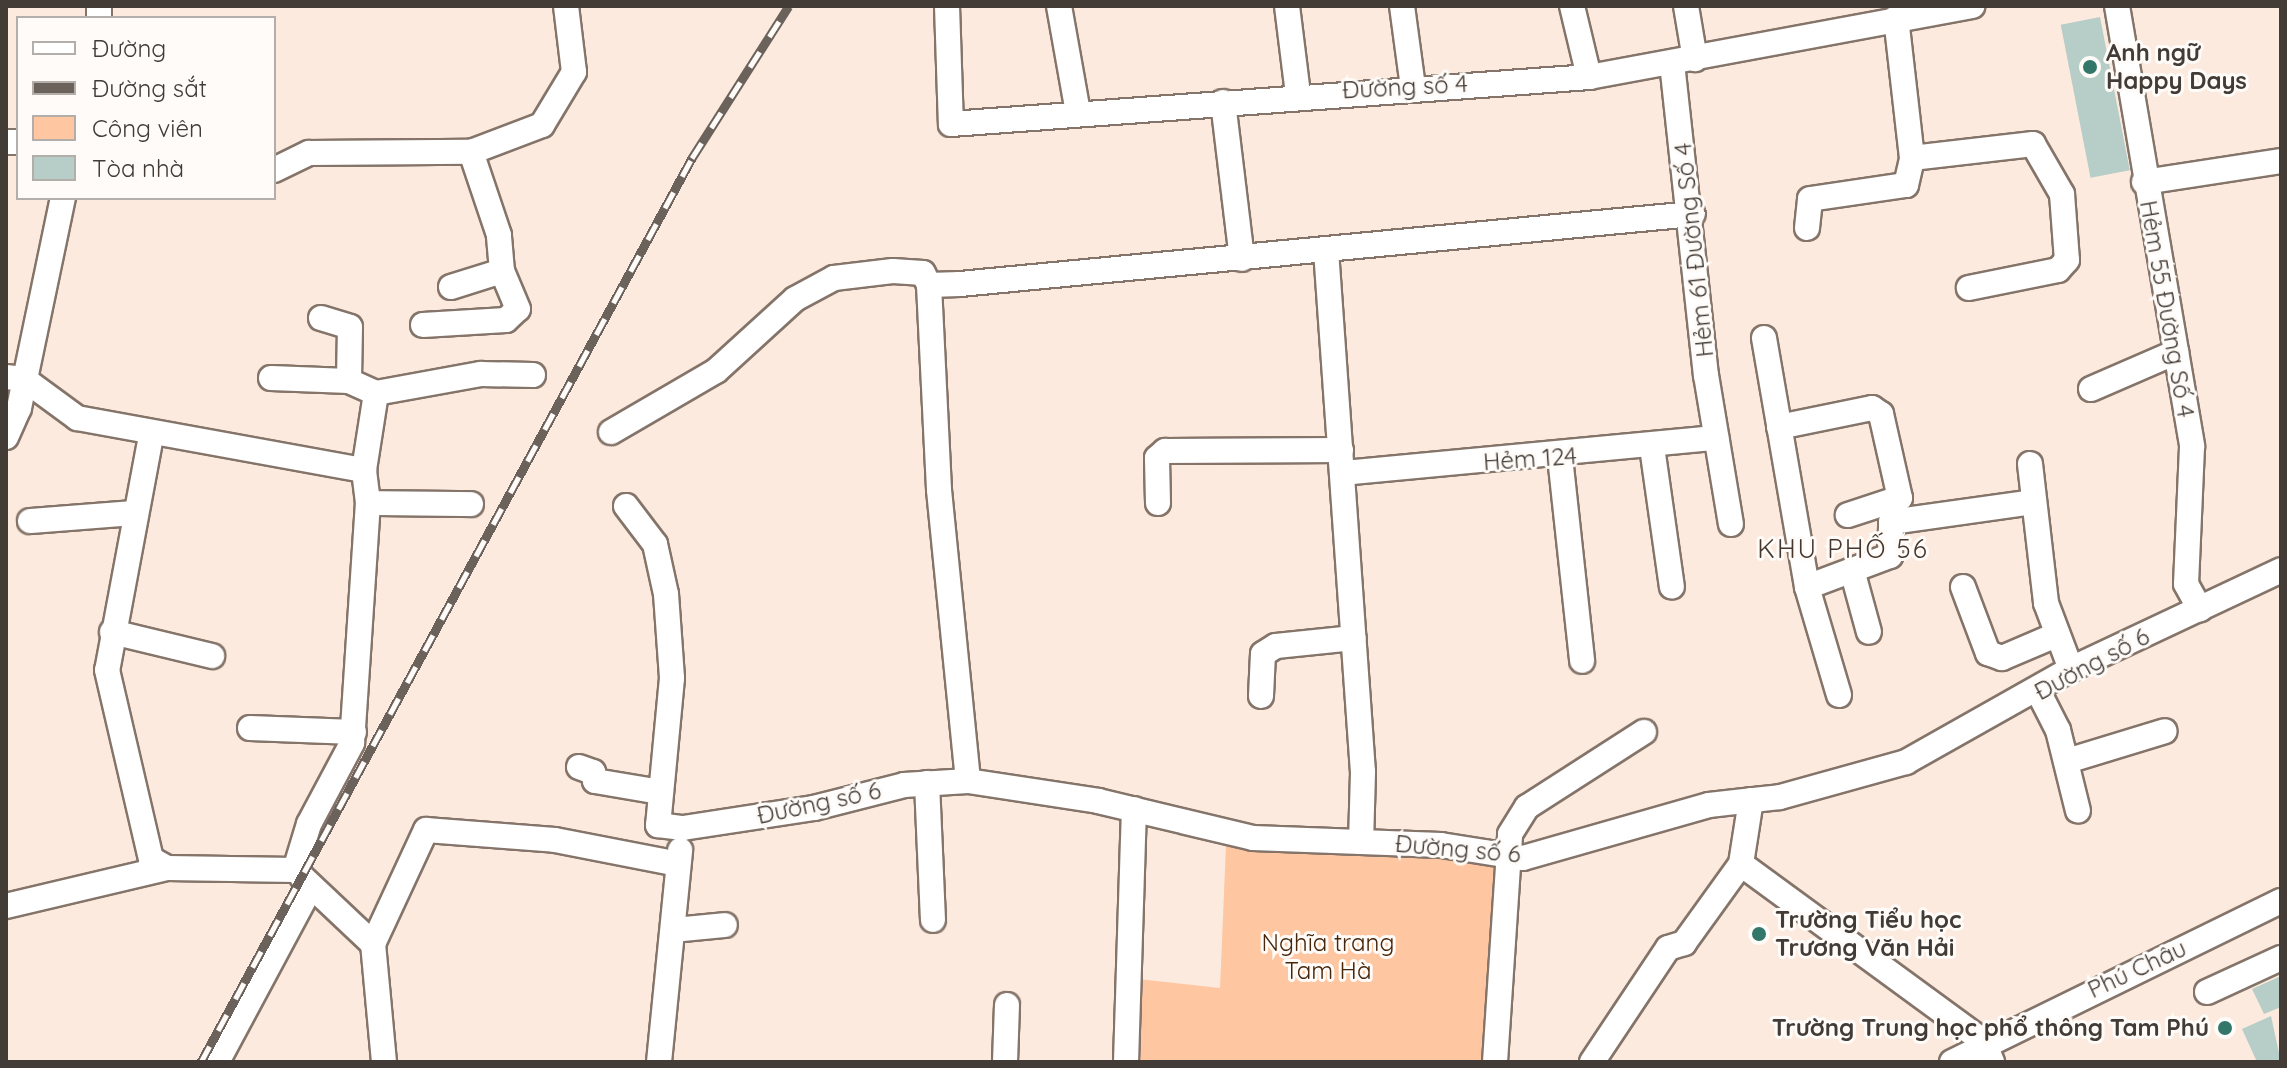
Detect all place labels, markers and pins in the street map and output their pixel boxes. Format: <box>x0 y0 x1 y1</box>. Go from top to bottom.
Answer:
place label: Anh ngữ Happy Days <box>2106 39 2247 95</box>
marker: Anh ngữ Happy Days <box>2081 58 2099 76</box>
place label: Trường Tiểu học Trương Văn Hải <box>1775 906 1962 962</box>
marker: Trường Tiểu học Trương Văn Hải <box>1750 925 1768 943</box>
place label: Trường Trung học phổ thông Tam Phú <box>1772 1014 2209 1042</box>
marker: Trường Trung học phổ thông Tam Phú <box>2216 1019 2234 1037</box>

